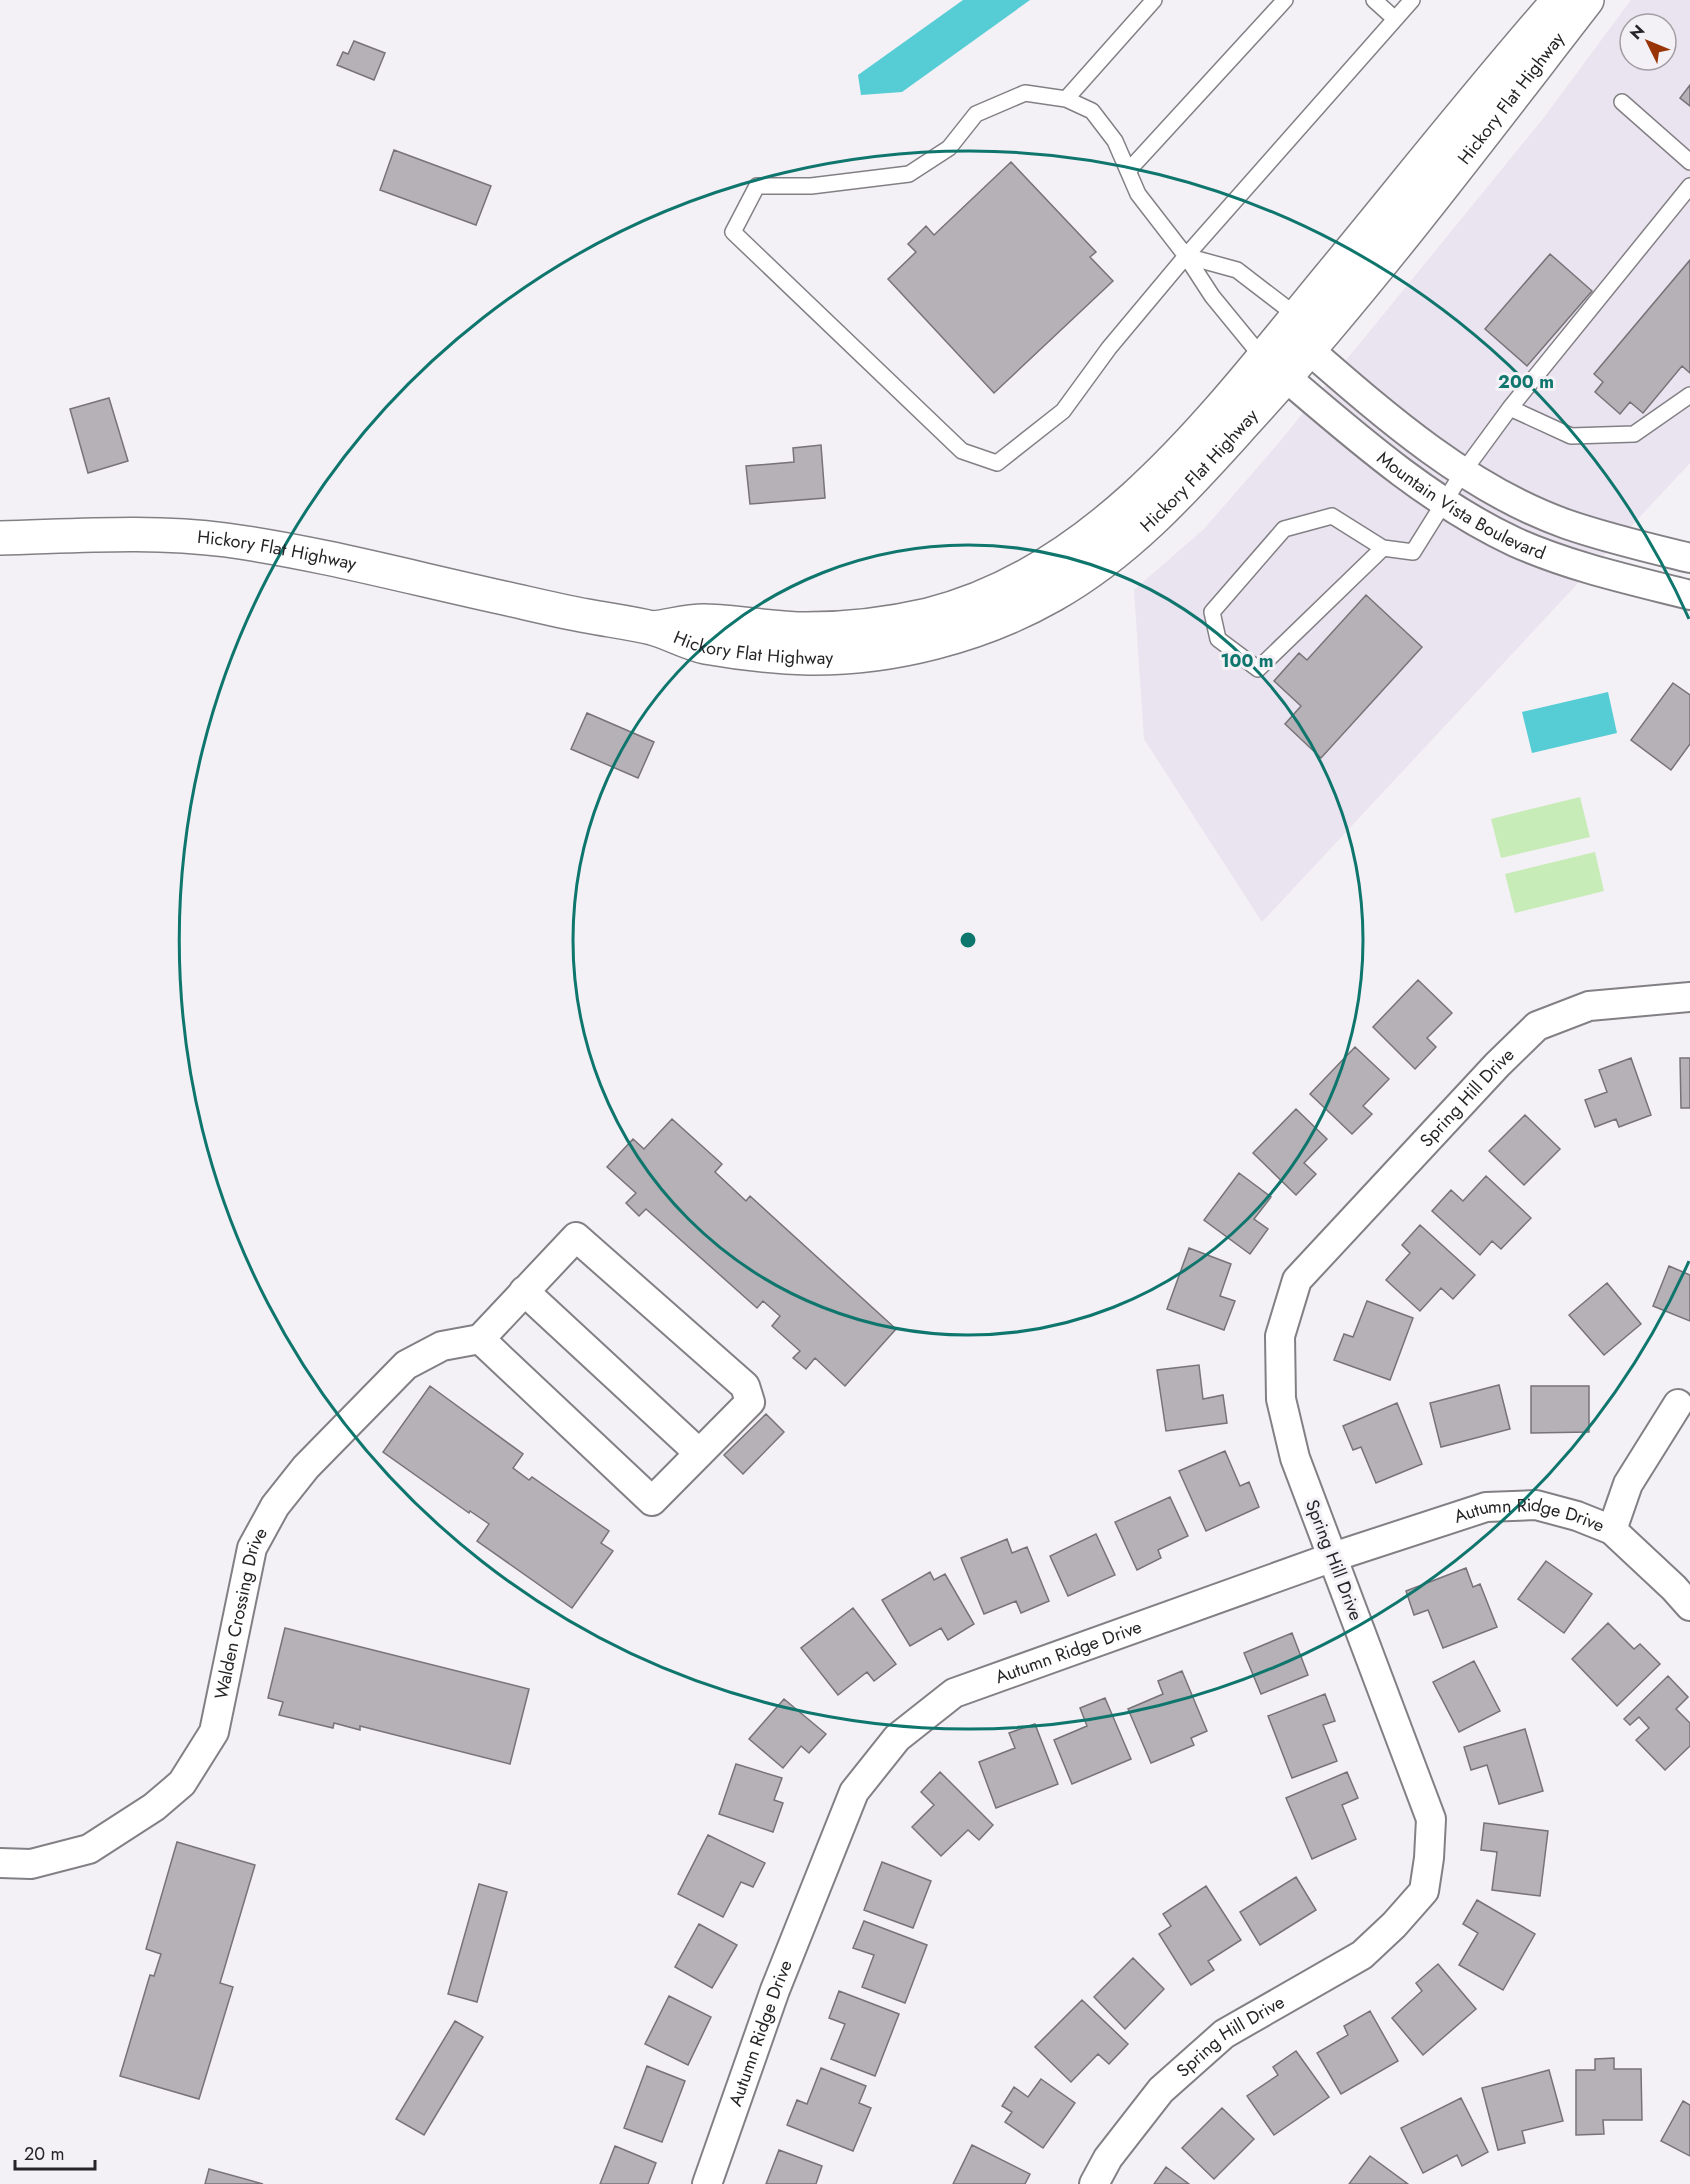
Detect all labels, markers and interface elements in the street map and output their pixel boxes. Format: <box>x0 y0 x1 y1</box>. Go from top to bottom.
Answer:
north arrow <box>1618 12 1678 72</box>
text: N <box>1625 20 1650 45</box>
street label: Hickory Flat Highway <box>1451 26 1571 170</box>
text: 200 m <box>1498 369 1554 395</box>
street label: Hickory Flat Highway <box>1134 403 1264 538</box>
street label: Mountain Vista Boulevard <box>1371 445 1549 566</box>
street label: Hickory Flat Highway <box>196 524 359 577</box>
street label: Hickory Flat Highway <box>670 624 834 671</box>
text: 100 m <box>1220 648 1274 674</box>
centre of rings <box>958 930 978 950</box>
street label: Spring Hill Drive <box>1414 1042 1520 1153</box>
street label: Autumn Ridge Drive <box>1451 1491 1608 1539</box>
street label: Spring Hill Drive <box>1299 1496 1369 1624</box>
street label: Walden Crossing Drive <box>208 1523 274 1702</box>
street label: Autumn Ridge Drive <box>992 1614 1145 1690</box>
street label: Autumn Ridge Drive <box>722 1956 799 2110</box>
street label: Spring Hill Drive <box>1171 1989 1289 2083</box>
scale bar <box>15 2133 94 2171</box>
text: 20 m <box>24 2141 64 2167</box>

